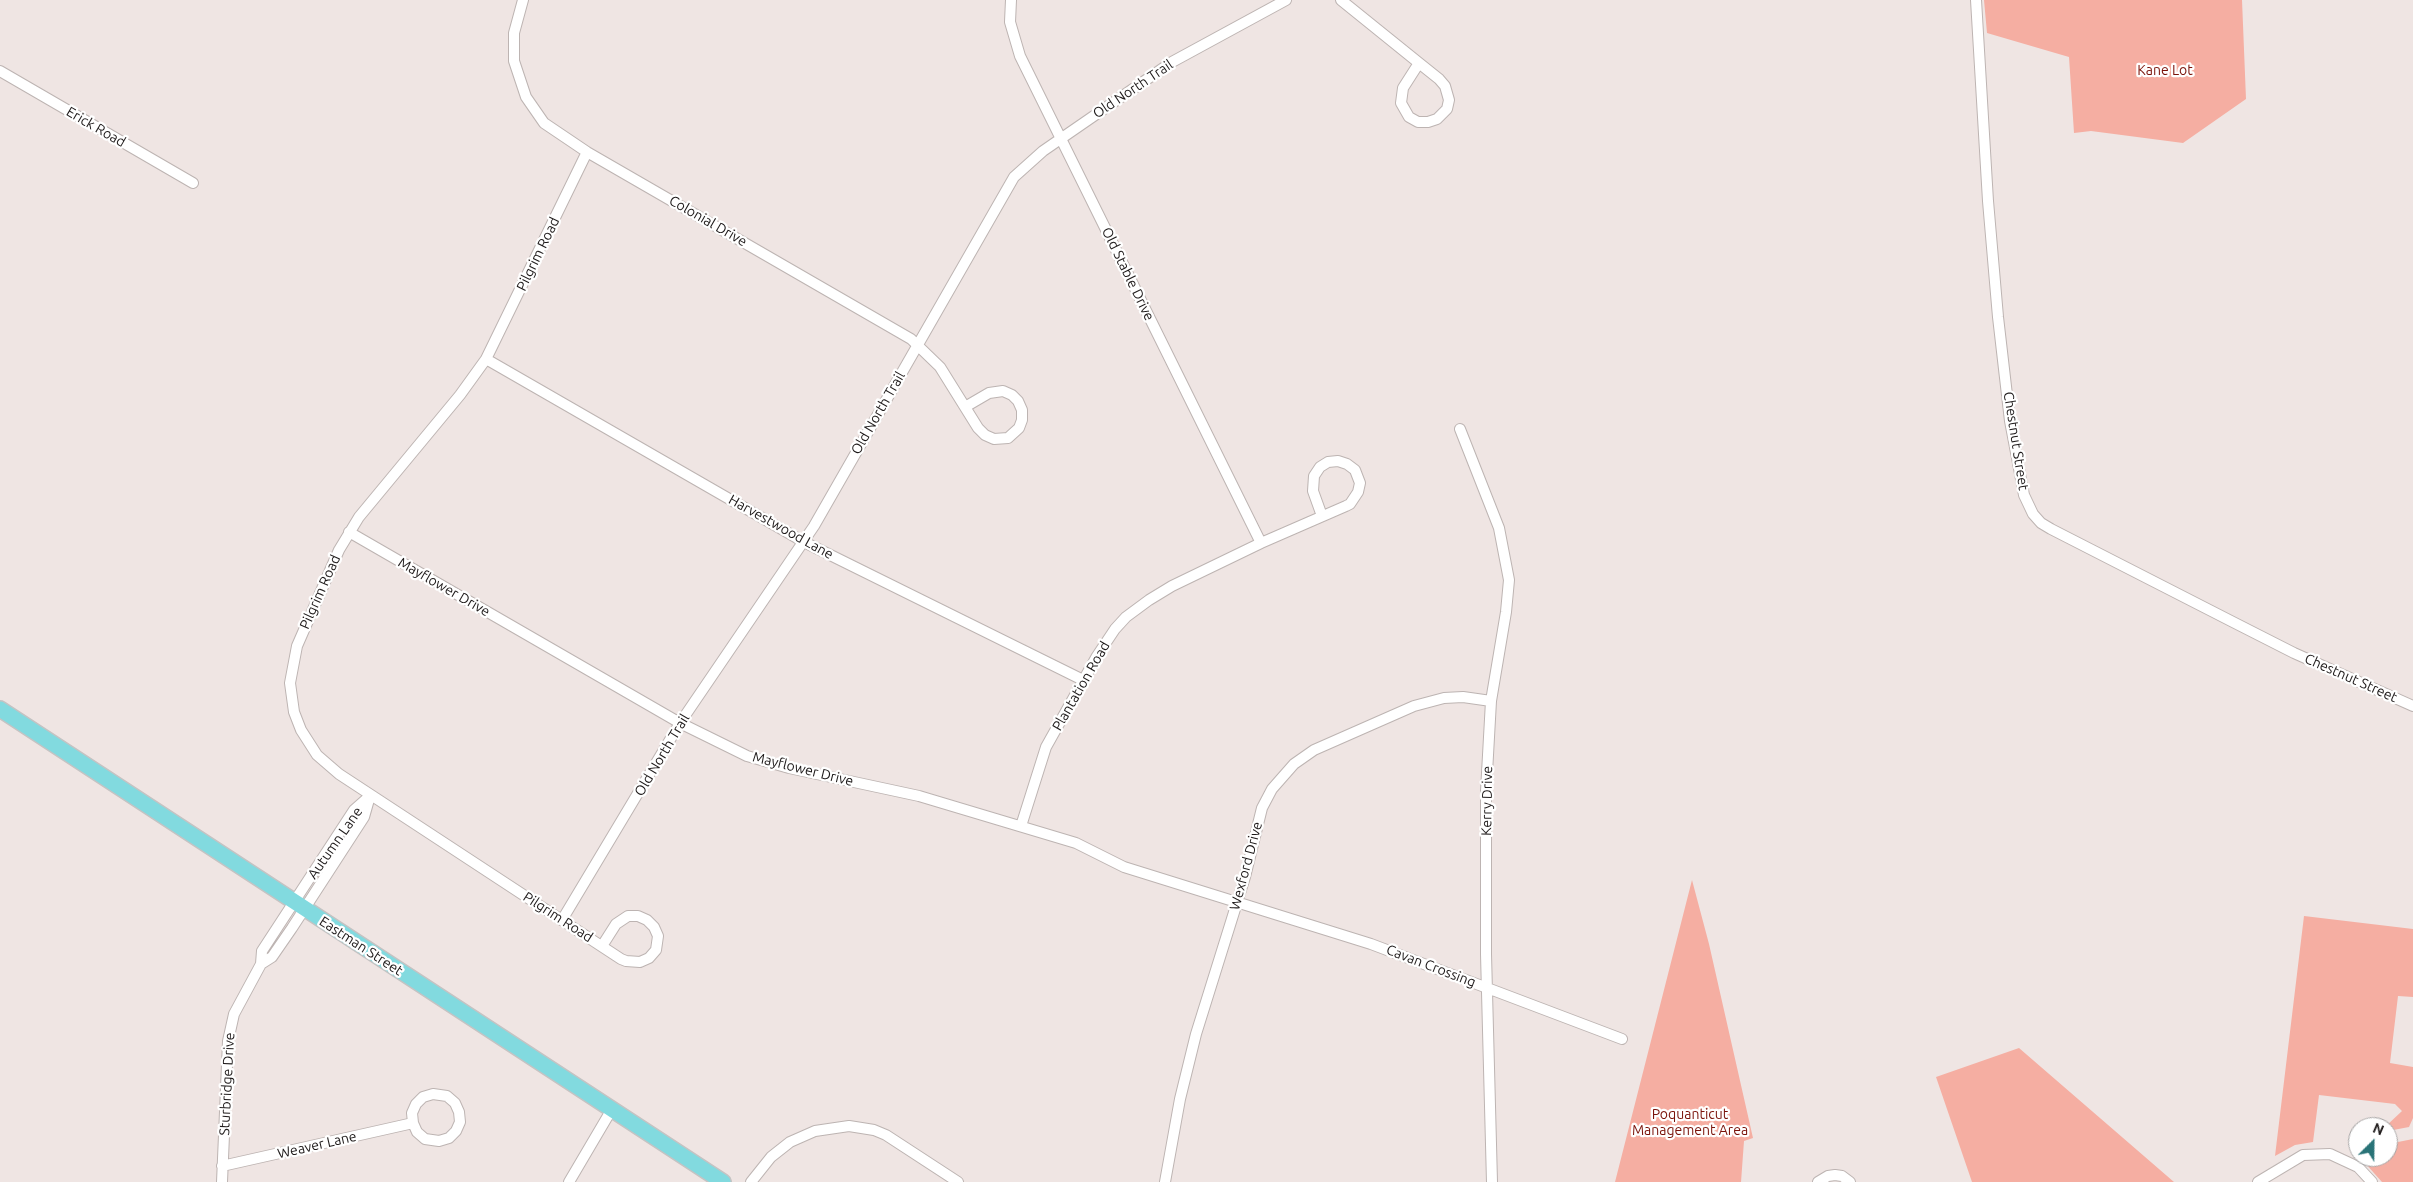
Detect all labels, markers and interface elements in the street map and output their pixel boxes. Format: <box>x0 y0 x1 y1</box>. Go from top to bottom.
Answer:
street label: Old North Trail <box>1090 56 1176 122</box>
park label: Kane Lot <box>2137 62 2193 78</box>
street label: Erick Road <box>63 103 129 151</box>
street label: Colonial Drive <box>666 192 750 250</box>
street label: Pilgrim Road <box>513 214 563 294</box>
street label: Old Stable Drive <box>1098 225 1158 323</box>
street label: Old North Trail <box>847 369 909 457</box>
street label: Chestnut Street <box>2000 390 2032 492</box>
street label: Harvestwood Lane <box>726 491 836 563</box>
street label: Pilgrim Road <box>296 552 344 632</box>
street label: Mayflower Drive <box>395 554 493 620</box>
street label: Plantation Road <box>1049 638 1113 734</box>
street label: Chestnut Street <box>2302 650 2400 706</box>
street label: Old North Trail <box>631 711 693 799</box>
street label: Mayflower Drive <box>751 748 855 790</box>
street label: Kerry Drive <box>1478 766 1496 836</box>
street label: Autumn Lane <box>304 804 366 882</box>
street label: Wexford Drive <box>1226 820 1266 912</box>
street label: Pilgrim Road <box>520 888 596 946</box>
street label: Eastman Street <box>316 913 406 979</box>
street label: Cavan Crossing <box>1384 941 1478 991</box>
street label: Sturbridge Drive <box>216 1032 238 1136</box>
park label: Poquanticut Management Area <box>1632 1106 1748 1138</box>
north arrow <box>2348 1117 2398 1167</box>
text: N <box>2371 1120 2386 1139</box>
street label: Weaver Lane <box>276 1128 358 1162</box>

